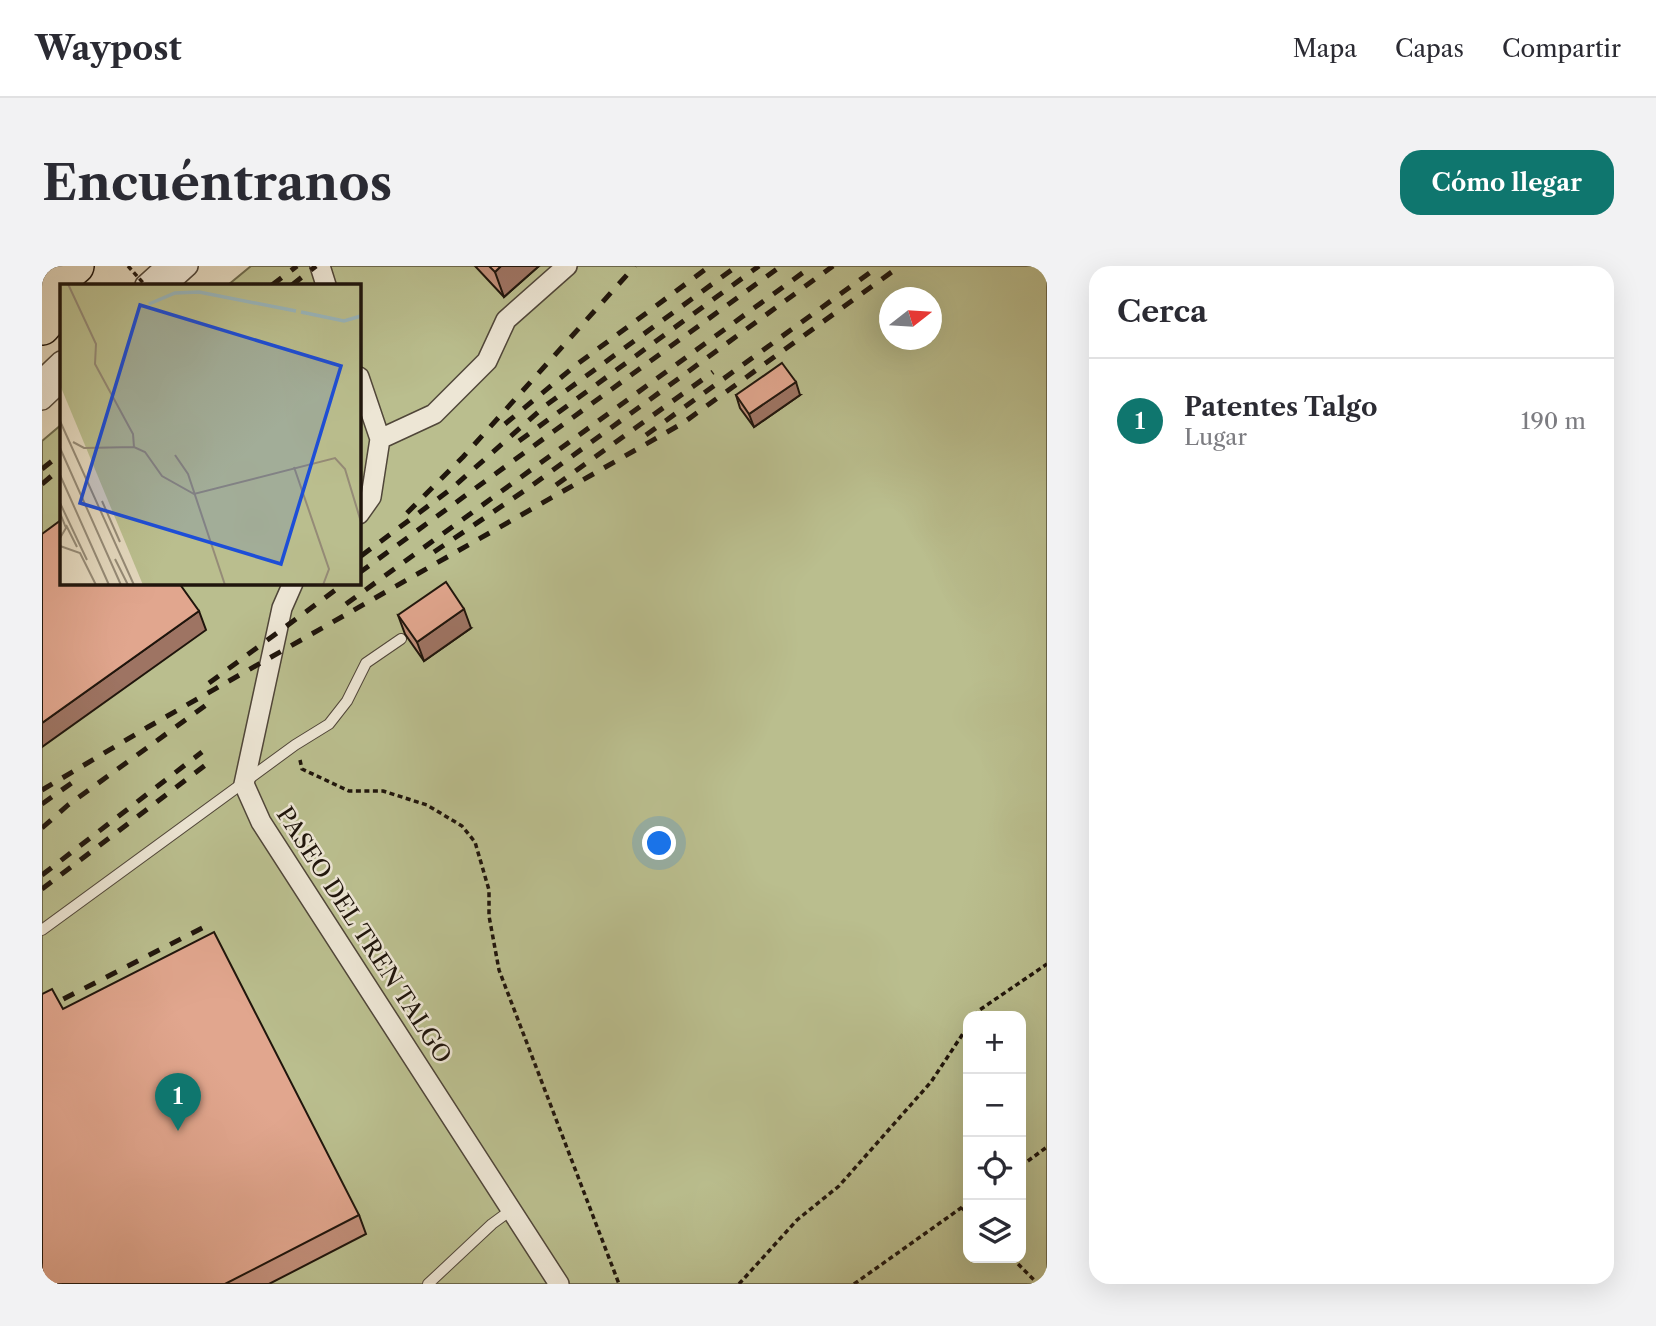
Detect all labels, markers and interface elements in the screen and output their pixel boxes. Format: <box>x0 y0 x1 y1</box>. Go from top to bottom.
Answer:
text: Waypost <box>35 28 182 69</box>
text: Mapa <box>1293 34 1357 63</box>
text: Capas <box>1395 34 1464 63</box>
text: Compartir <box>1502 34 1621 63</box>
button: Cómo llegar <box>1400 150 1614 215</box>
text: Encuéntranos <box>42 152 392 213</box>
inset map <box>60 284 360 584</box>
north arrow <box>879 287 942 350</box>
text: Cerca <box>1117 293 1207 330</box>
text: Patentes Talgo <box>1184 391 1378 423</box>
text: 1 <box>1135 407 1145 435</box>
text: 190 m <box>1521 407 1586 435</box>
text: Lugar <box>1184 423 1247 451</box>
street label: PASEO DEL TREN TALGO <box>271 802 457 1068</box>
your location <box>642 826 676 860</box>
map controls <box>963 1011 1026 1263</box>
button: + <box>963 1011 1026 1074</box>
pin: 1 <box>155 1073 201 1131</box>
button: − <box>963 1074 1026 1137</box>
button: locate <box>963 1137 1026 1200</box>
button: layers <box>963 1200 1026 1263</box>

